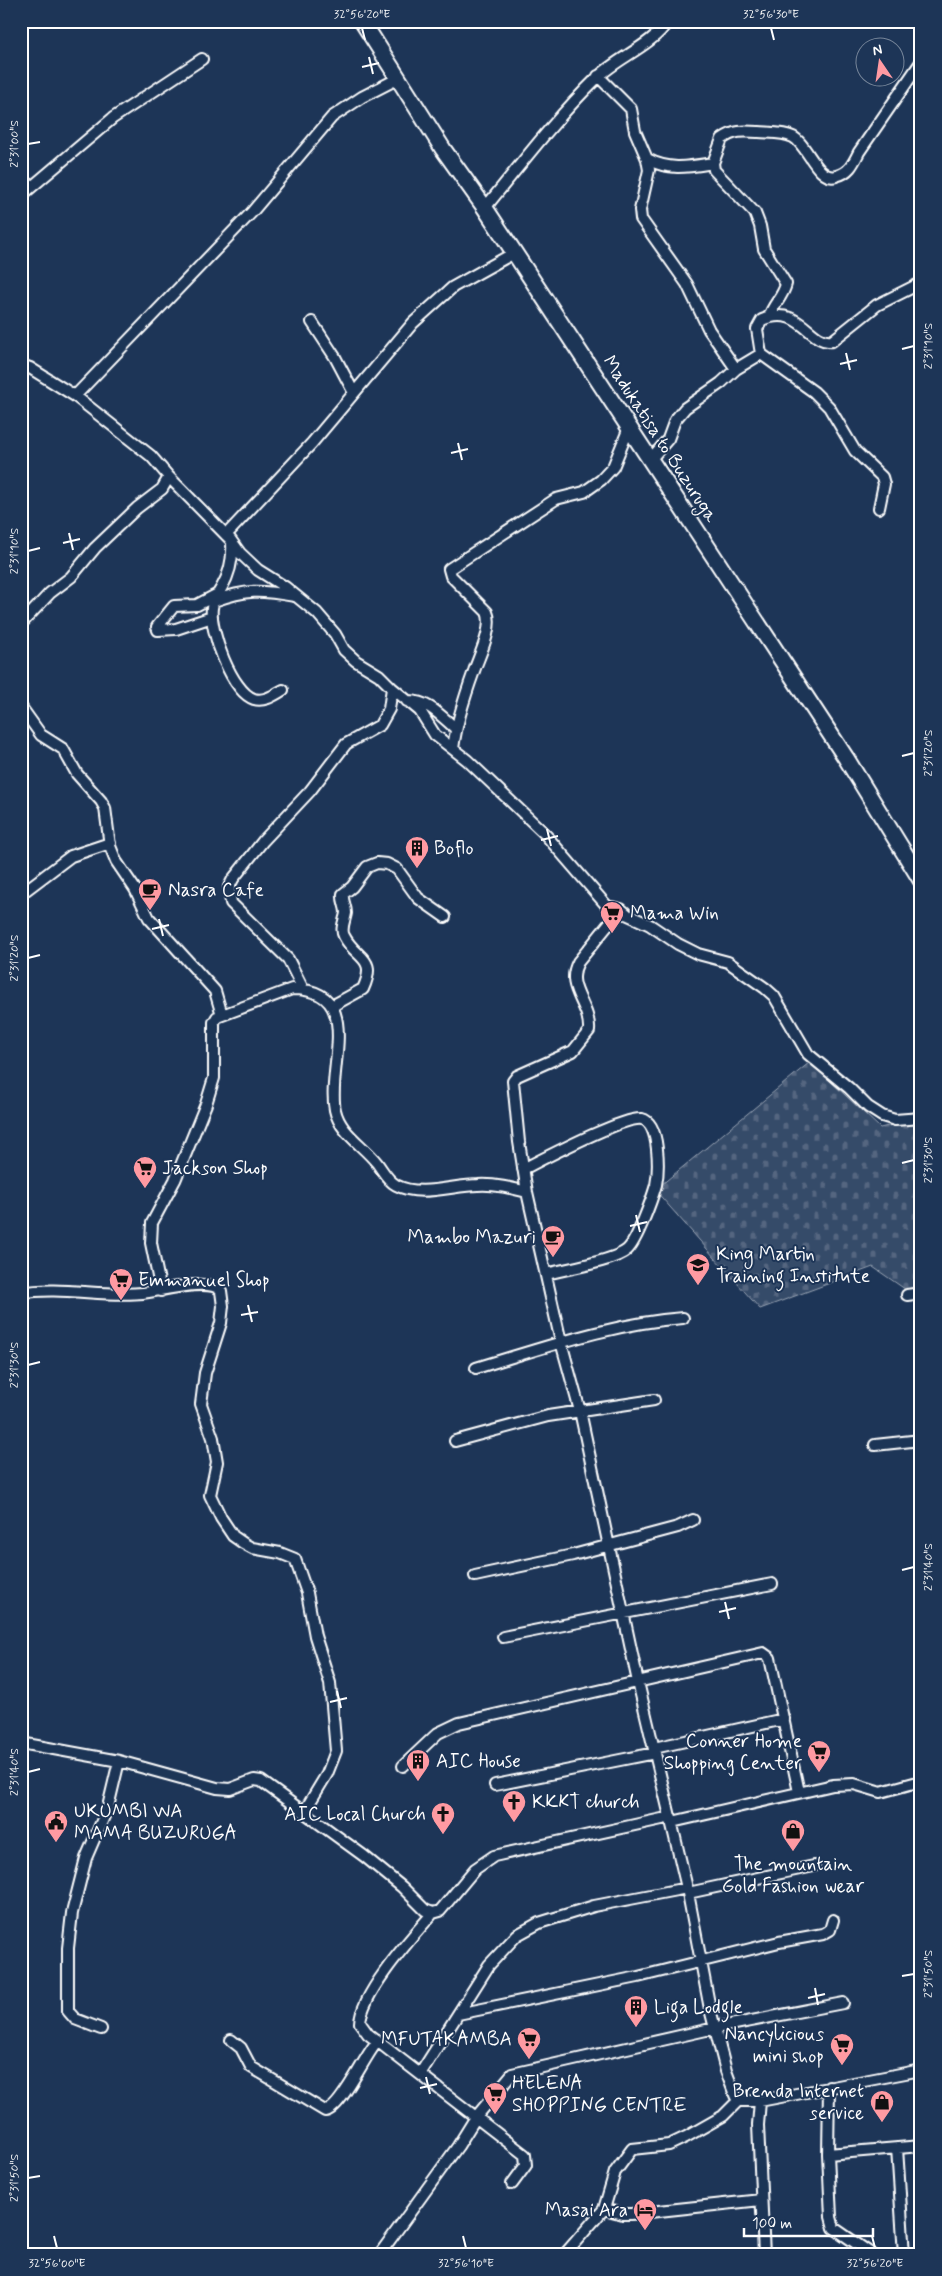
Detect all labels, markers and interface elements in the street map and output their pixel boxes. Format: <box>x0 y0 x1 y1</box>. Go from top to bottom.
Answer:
text: 32°56'20"E <box>334 7 390 23</box>
text: 32°56'30"E <box>743 7 799 23</box>
north arrow <box>854 38 904 88</box>
text: N <box>871 40 884 60</box>
text: 2°31'00"S <box>7 120 23 168</box>
text: 2°31'10"S <box>921 322 937 369</box>
street label: Madukatisa to Buzuruga <box>595 351 724 529</box>
text: 2°31'10"S <box>7 527 23 574</box>
text: 2°31'20"S <box>921 729 937 776</box>
building icon: Boflo <box>404 835 430 869</box>
place label: Boflo <box>434 836 474 861</box>
cafe icon: Nasra Cafe <box>137 877 163 911</box>
place label: Nasra Cafe <box>168 878 264 903</box>
supermarket icon: Mama Win <box>599 900 625 934</box>
place label: Mama Win <box>630 901 719 926</box>
text: 2°31'20"S <box>7 934 23 981</box>
text: 2°31'30"S <box>921 1136 937 1183</box>
supermarket icon: Jackson Shop <box>132 1155 158 1189</box>
place label: Jackson Shop <box>162 1156 268 1181</box>
cafe icon: Mambo Mazuri <box>540 1224 566 1258</box>
place label: Mambo Mazuri <box>408 1225 536 1250</box>
place label: King Martin Training Institute <box>716 1242 870 1292</box>
school or university icon: King Martin Training Institute <box>685 1252 711 1286</box>
supermarket icon: Emmanuel Shop <box>108 1267 134 1301</box>
place label: Emmanuel Shop <box>138 1268 270 1293</box>
text: 2°31'30"S <box>7 1341 23 1388</box>
text: 2°31'40"S <box>921 1543 937 1591</box>
place label: Conner Home Shopping Center <box>664 1729 802 1777</box>
supermarket icon: Conner Home Shopping Center <box>806 1739 832 1773</box>
text: 2°31'40"S <box>7 1748 23 1796</box>
building icon: AIC House <box>405 1748 431 1782</box>
place label: AIC House <box>436 1749 521 1774</box>
church icon: KKKT church <box>501 1789 527 1823</box>
place label: KKKT church <box>532 1790 640 1815</box>
place label: UKUMBI WA MAMA BUZURUGA <box>74 1799 237 1846</box>
church icon: AIC Local Church <box>430 1801 456 1835</box>
place label: AIC Local Church <box>284 1802 426 1827</box>
public building icon: UKUMBI WA MAMA BUZURUGA <box>43 1809 69 1843</box>
shop icon: The mountain Gold Fashion wear <box>780 1818 806 1852</box>
place label: The mountain Gold Fashion wear <box>722 1852 864 1899</box>
text: 2°31'50"S <box>921 1950 937 1998</box>
building icon: Liga Lodgle <box>623 1994 649 2028</box>
place label: Liga Lodgle <box>654 1995 743 2023</box>
place label: Nancylicious mini shop <box>724 2022 825 2069</box>
supermarket icon: MFUTAKAMBA <box>516 2026 542 2060</box>
place label: MFUTAKAMBA <box>381 2027 512 2052</box>
supermarket icon: Nancylicious mini shop <box>829 2032 855 2066</box>
place label: HELENA SHOPPING CENTRE <box>512 2071 687 2118</box>
place label: Brenda Internet service <box>733 2079 864 2126</box>
supermarket icon: HELENA SHOPPING CENTRE <box>482 2081 508 2115</box>
shop icon: Brenda Internet service <box>869 2089 895 2123</box>
text: 2°31'50"S <box>7 2154 23 2202</box>
hotel icon: Masai Ara <box>632 2197 658 2231</box>
place label: Masai Ara <box>545 2198 628 2223</box>
scale bar <box>744 2206 873 2238</box>
text: 100 m <box>752 2214 792 2234</box>
text: 32°56'00"E <box>28 2256 86 2272</box>
text: 32°56'10"E <box>438 2256 494 2272</box>
text: 32°56'20"E <box>847 2256 903 2272</box>

